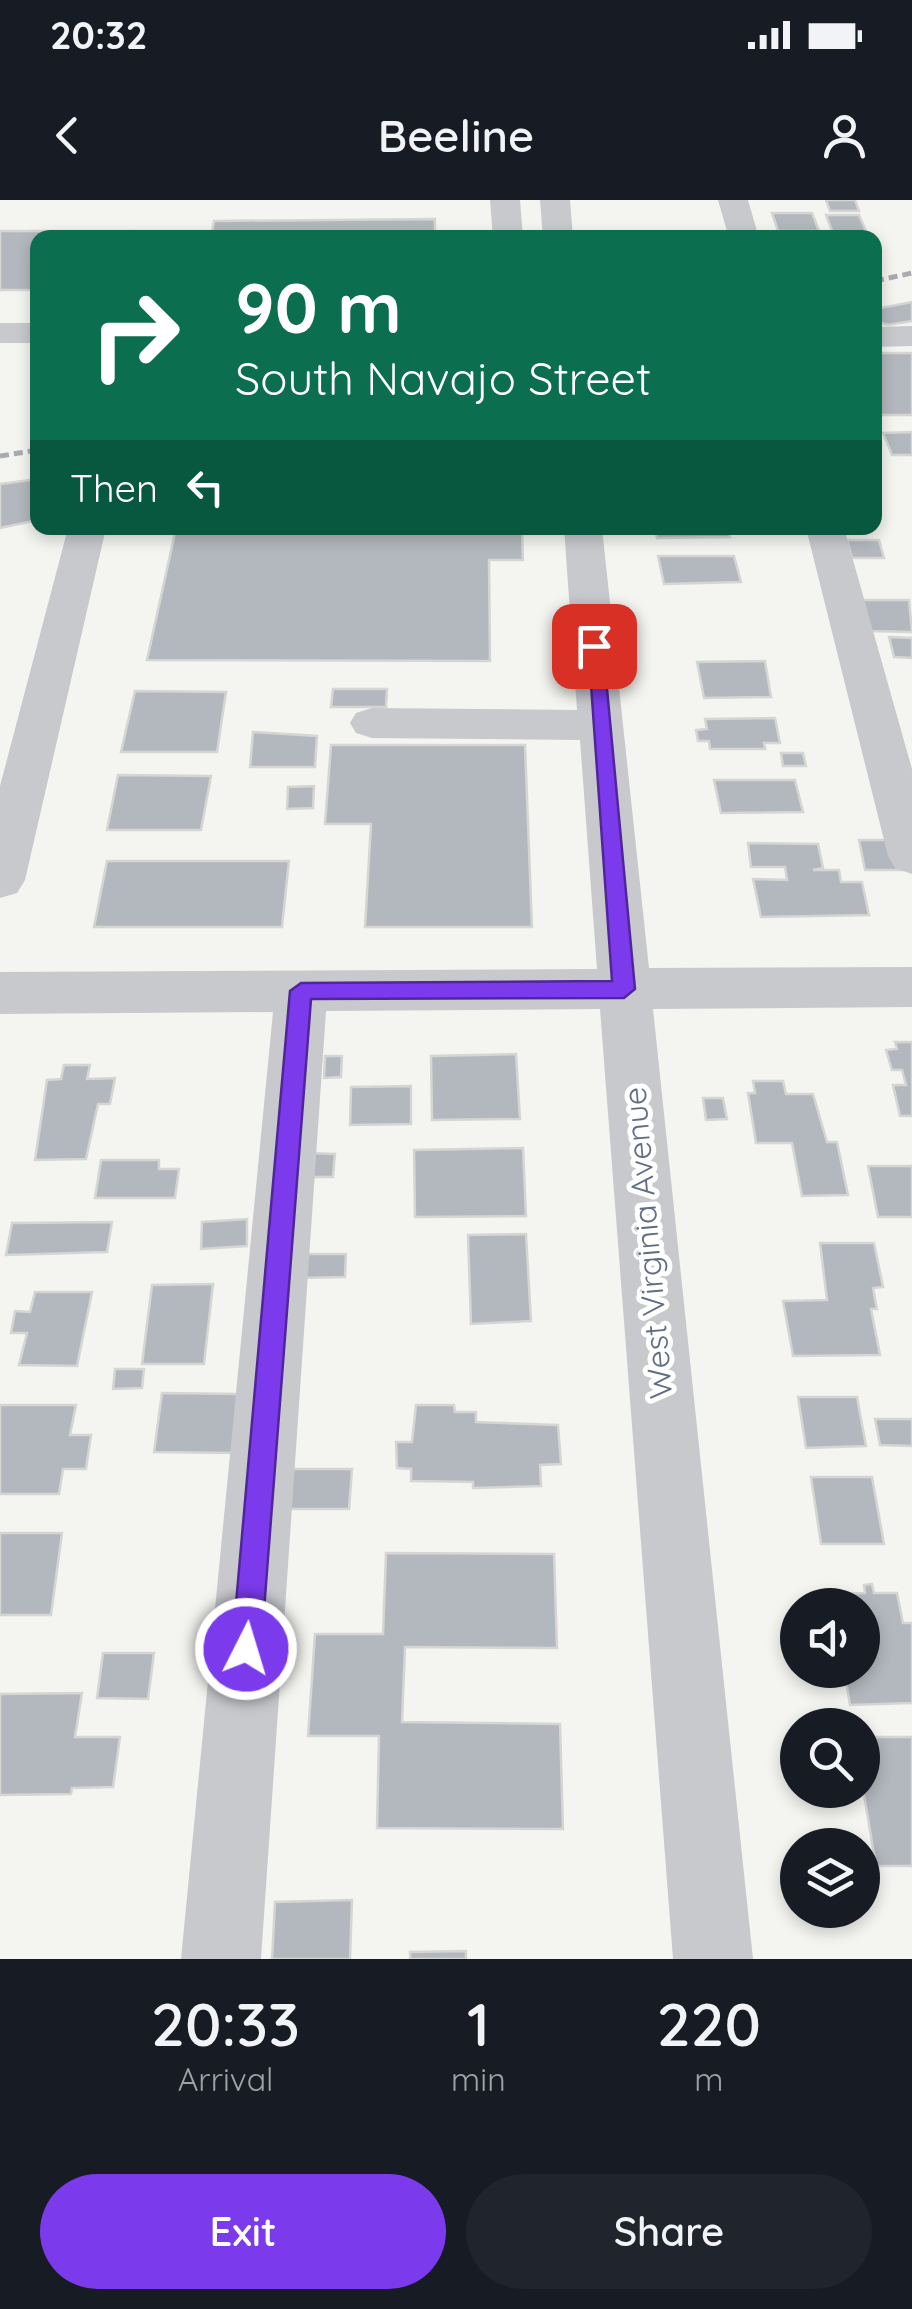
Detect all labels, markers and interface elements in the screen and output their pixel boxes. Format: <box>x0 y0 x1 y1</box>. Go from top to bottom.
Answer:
text: 20:32 <box>50 11 147 59</box>
text: Beeline <box>378 107 534 163</box>
icon: back <box>40 108 95 163</box>
icon: person <box>817 108 872 163</box>
text: 90 m <box>235 263 402 351</box>
icon: right <box>70 270 200 400</box>
text: South Navajo Street <box>235 350 651 406</box>
icon: left <box>178 460 233 515</box>
text: Then <box>70 464 158 512</box>
pin <box>552 604 637 689</box>
icon: arrive <box>567 619 622 674</box>
street label: West Virginia Avenue <box>613 1085 681 1401</box>
map controls <box>780 1588 880 1928</box>
button: sound <box>780 1588 880 1688</box>
position arrow <box>194 1597 298 1701</box>
button: search <box>780 1708 880 1808</box>
button: layers <box>780 1828 880 1928</box>
text: 20:33 <box>151 1986 300 2061</box>
text: 1 <box>467 1986 490 2061</box>
text: 220 <box>657 1986 761 2061</box>
text: Arrival <box>178 2059 273 2099</box>
text: min <box>451 2059 506 2099</box>
text: m <box>694 2059 723 2099</box>
button: Exit <box>40 2174 446 2289</box>
button: Share <box>466 2174 872 2289</box>

